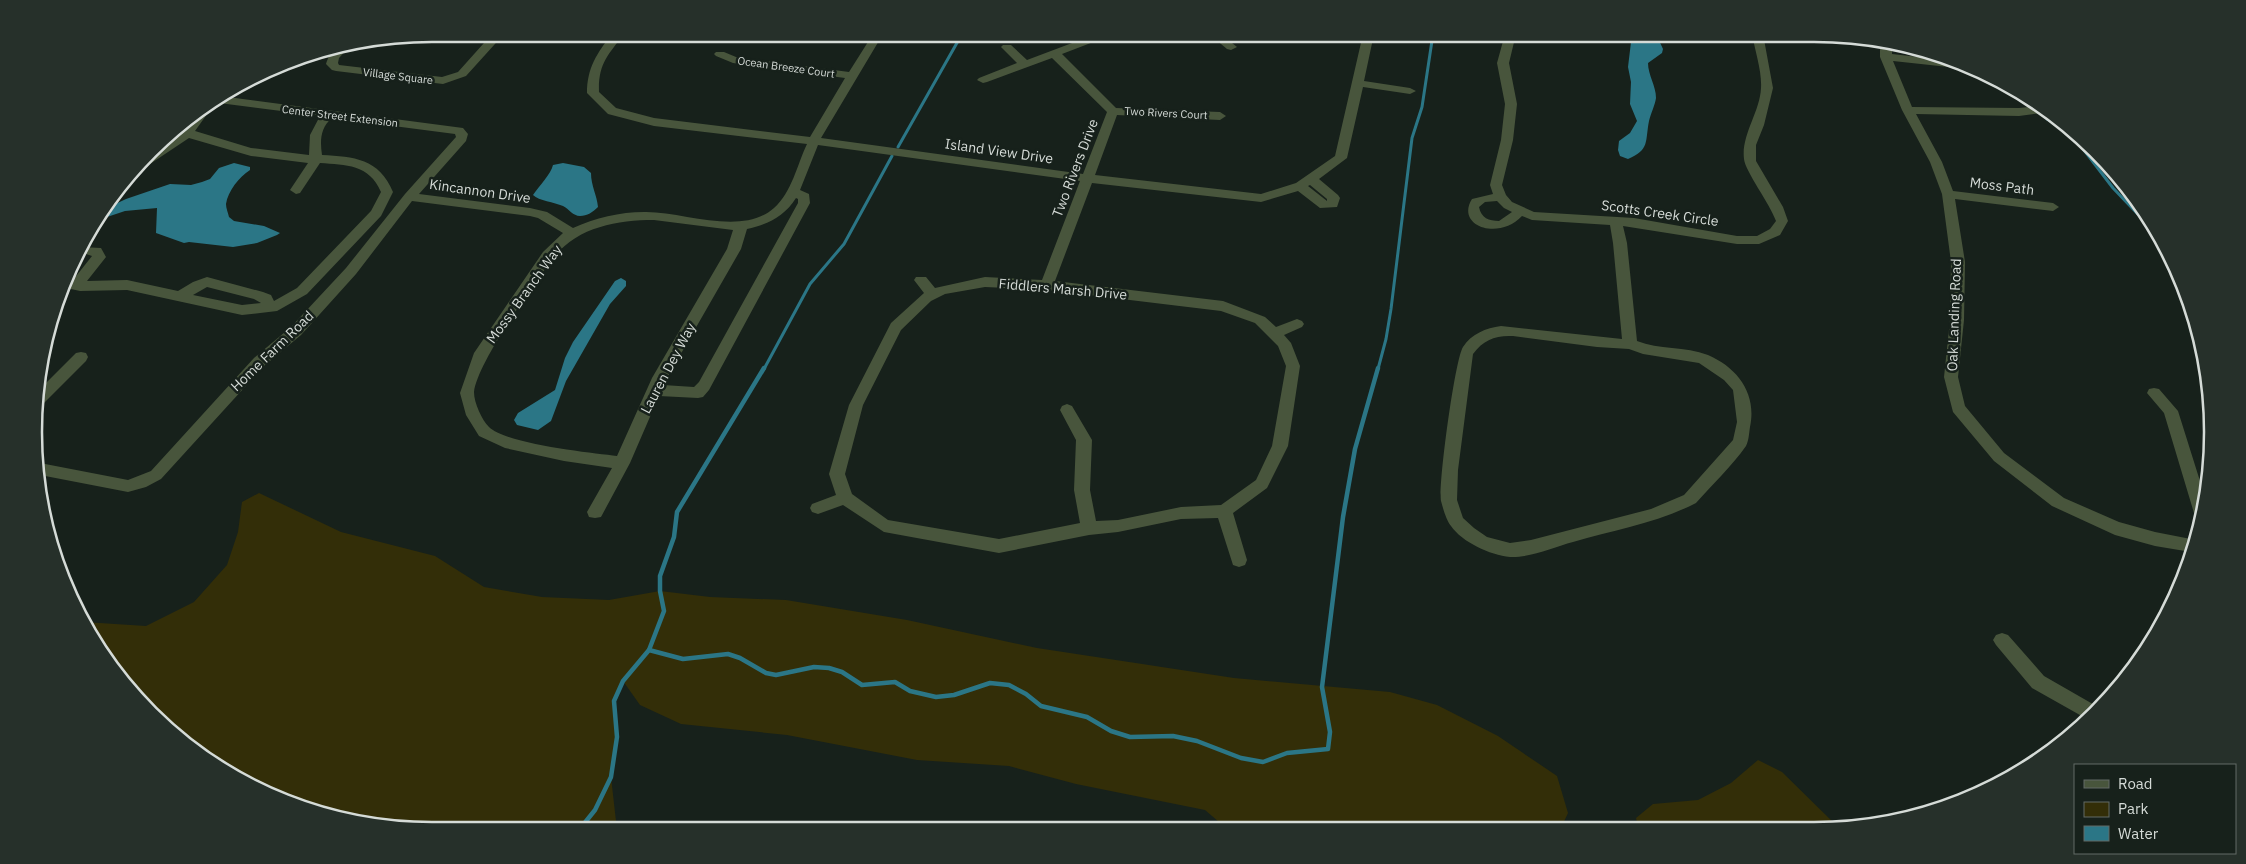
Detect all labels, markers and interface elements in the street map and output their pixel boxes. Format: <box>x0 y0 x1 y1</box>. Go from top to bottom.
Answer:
street label: Ocean Breeze Court <box>736 53 836 81</box>
street label: Village Square <box>362 65 434 87</box>
street label: Center Street Extension <box>281 102 399 130</box>
street label: Two Rivers Court <box>1124 104 1208 122</box>
street label: Two Rivers Drive <box>1048 116 1102 220</box>
street label: Island View Drive <box>944 134 1055 168</box>
street label: Moss Path <box>1969 173 2035 199</box>
street label: Kincannon Drive <box>428 175 532 207</box>
street label: Scotts Creek Circle <box>1600 196 1720 230</box>
street label: Mossy Branch Way <box>482 241 566 347</box>
street label: Oak Landing Road <box>1943 258 1965 372</box>
street label: Fiddlers Marsh Drive <box>998 274 1128 304</box>
street label: Home Farm Road <box>227 307 317 395</box>
street label: Lauren Dey Way <box>636 319 700 417</box>
legend <box>2074 764 2236 854</box>
text: Road <box>2118 774 2153 793</box>
text: Park <box>2118 799 2148 818</box>
text: Water <box>2118 824 2159 843</box>

